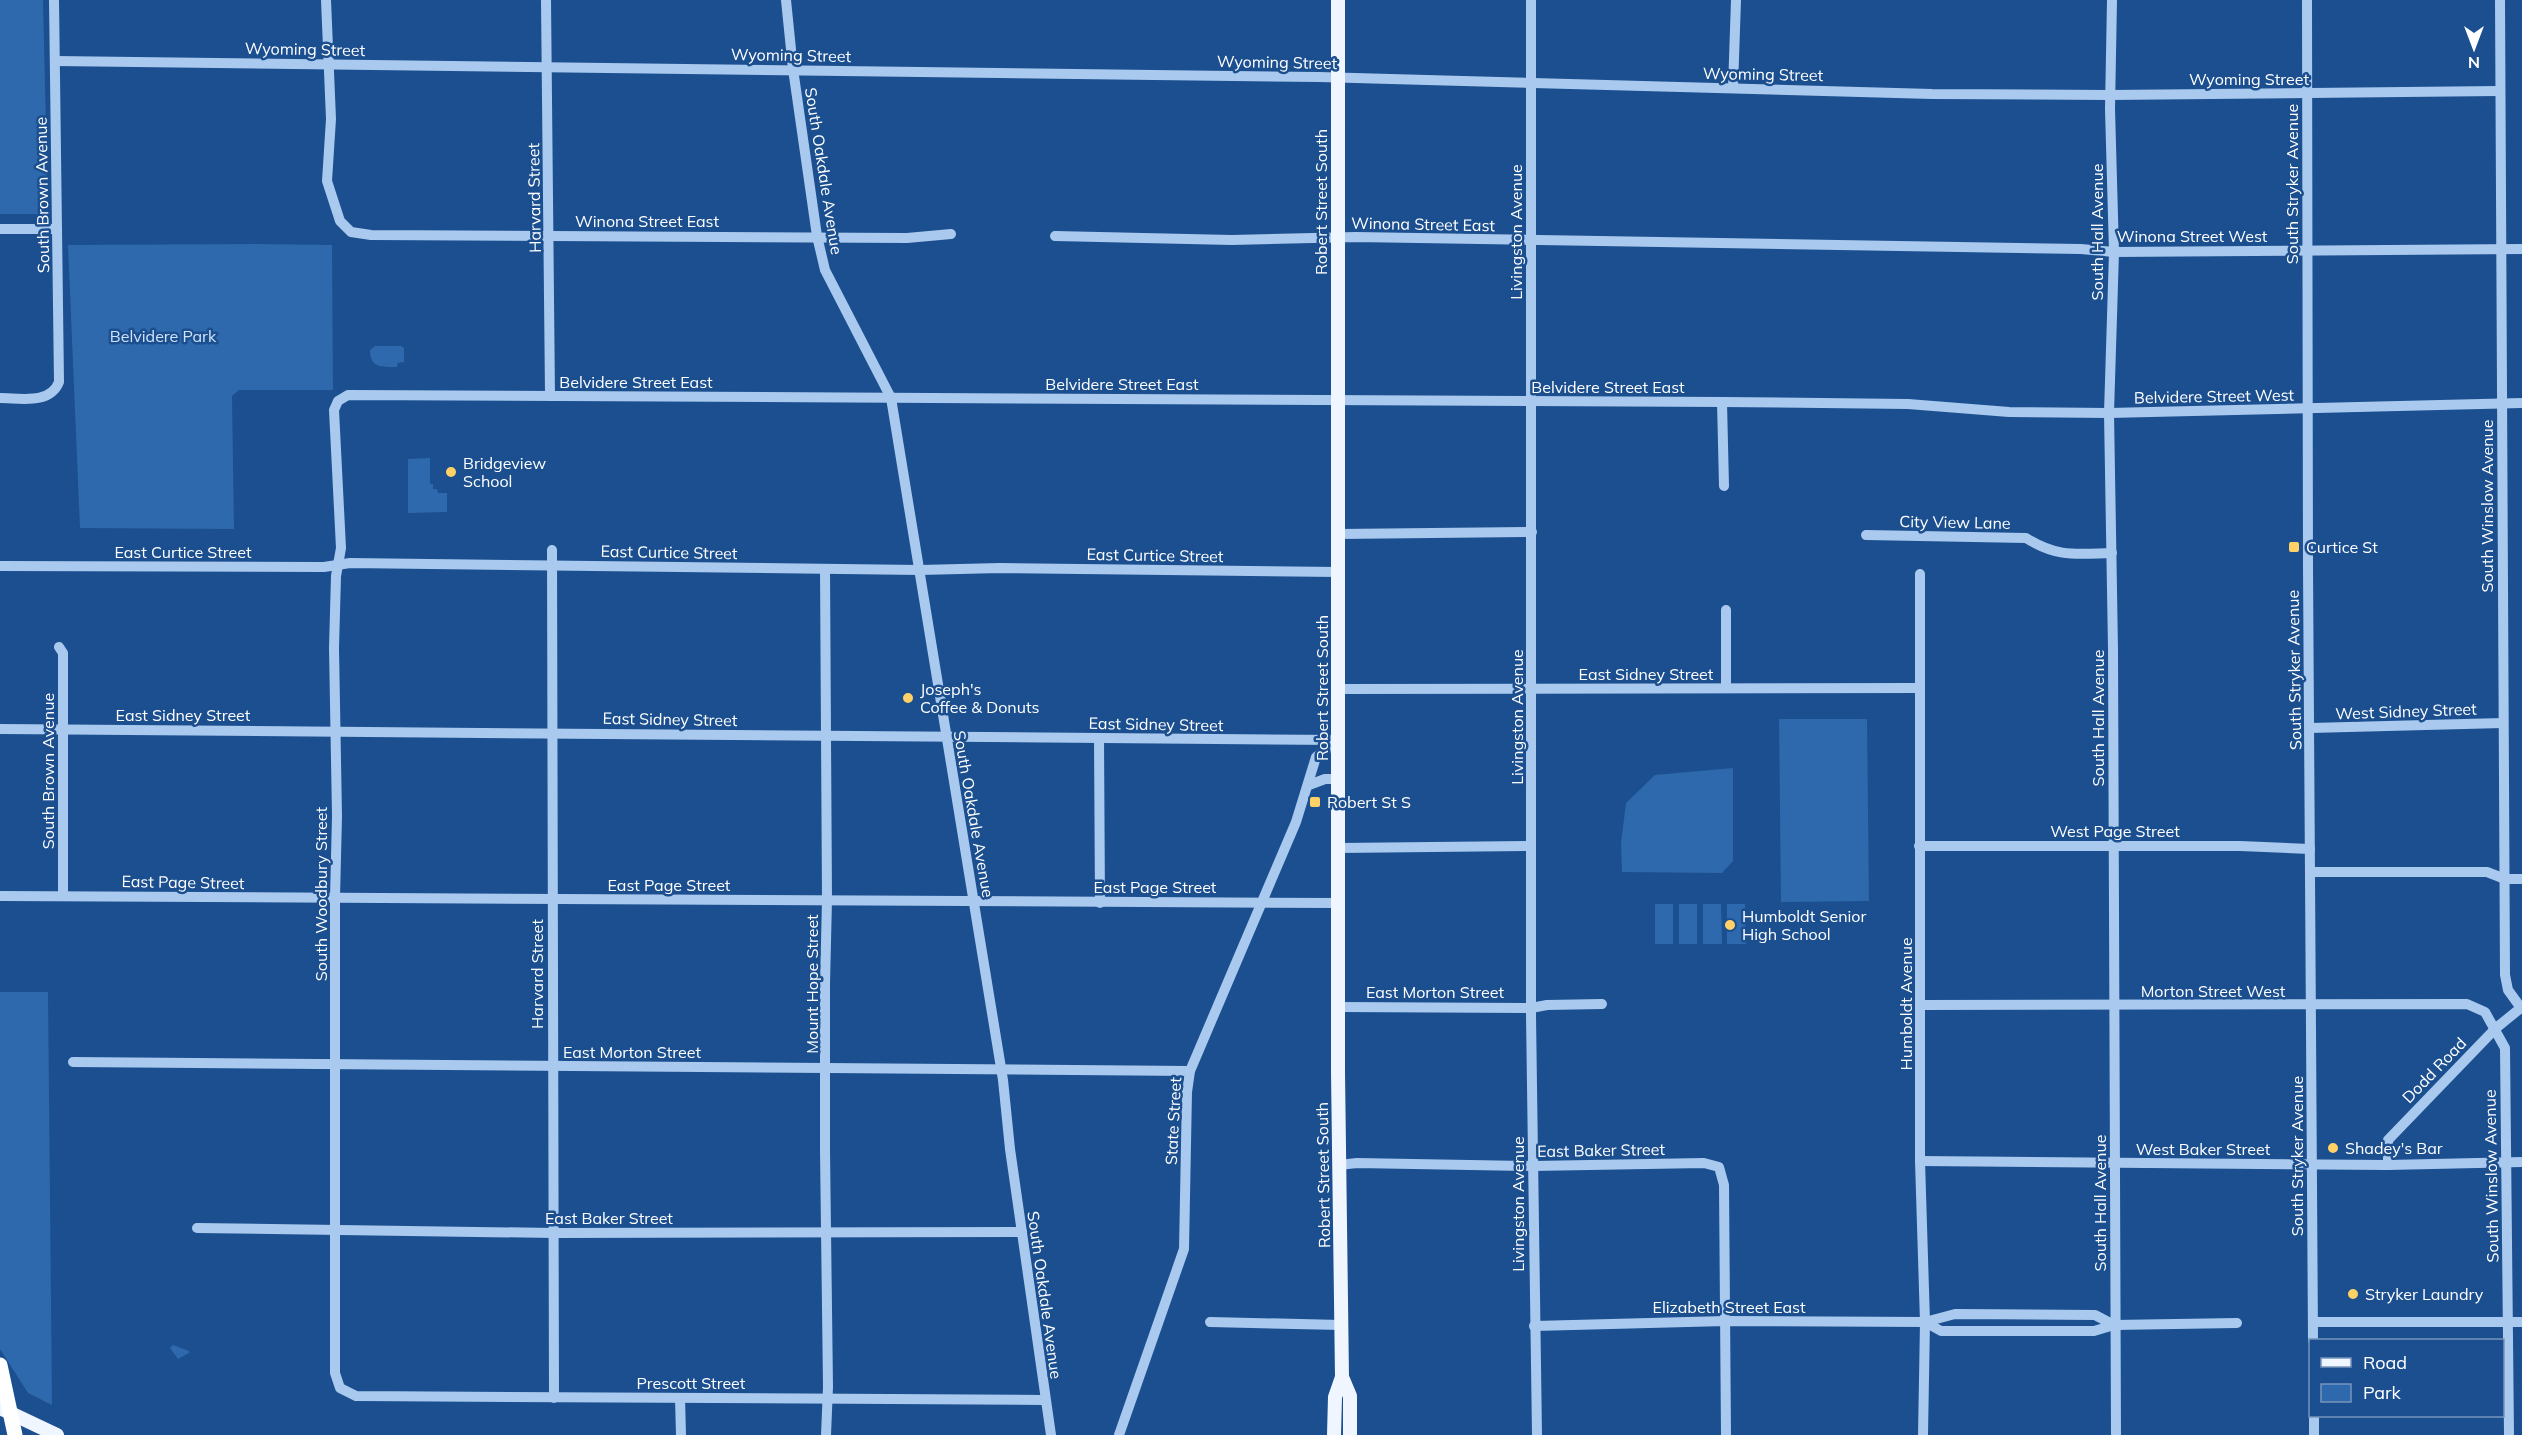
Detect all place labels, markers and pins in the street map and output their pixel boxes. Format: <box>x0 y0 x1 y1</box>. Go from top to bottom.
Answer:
place label: Bridgeview School <box>463 453 546 491</box>
marker: Bridgeview School <box>444 465 458 479</box>
place label: Curtice St <box>2306 537 2378 557</box>
marker: Curtice St <box>2287 540 2301 554</box>
place label: Joseph's Coffee & Donuts <box>920 679 1040 717</box>
marker: Joseph's Coffee & Donuts <box>901 691 915 705</box>
place label: Robert St S <box>1327 792 1411 812</box>
marker: Robert St S <box>1308 795 1322 809</box>
place label: Humboldt Senior High School <box>1742 906 1866 944</box>
marker: Humboldt Senior High School <box>1723 918 1737 932</box>
place label: Shadey's Bar <box>2345 1138 2443 1158</box>
marker: Shadey's Bar <box>2326 1141 2340 1155</box>
place label: Stryker Laundry <box>2365 1284 2484 1304</box>
marker: Stryker Laundry <box>2346 1287 2360 1301</box>

